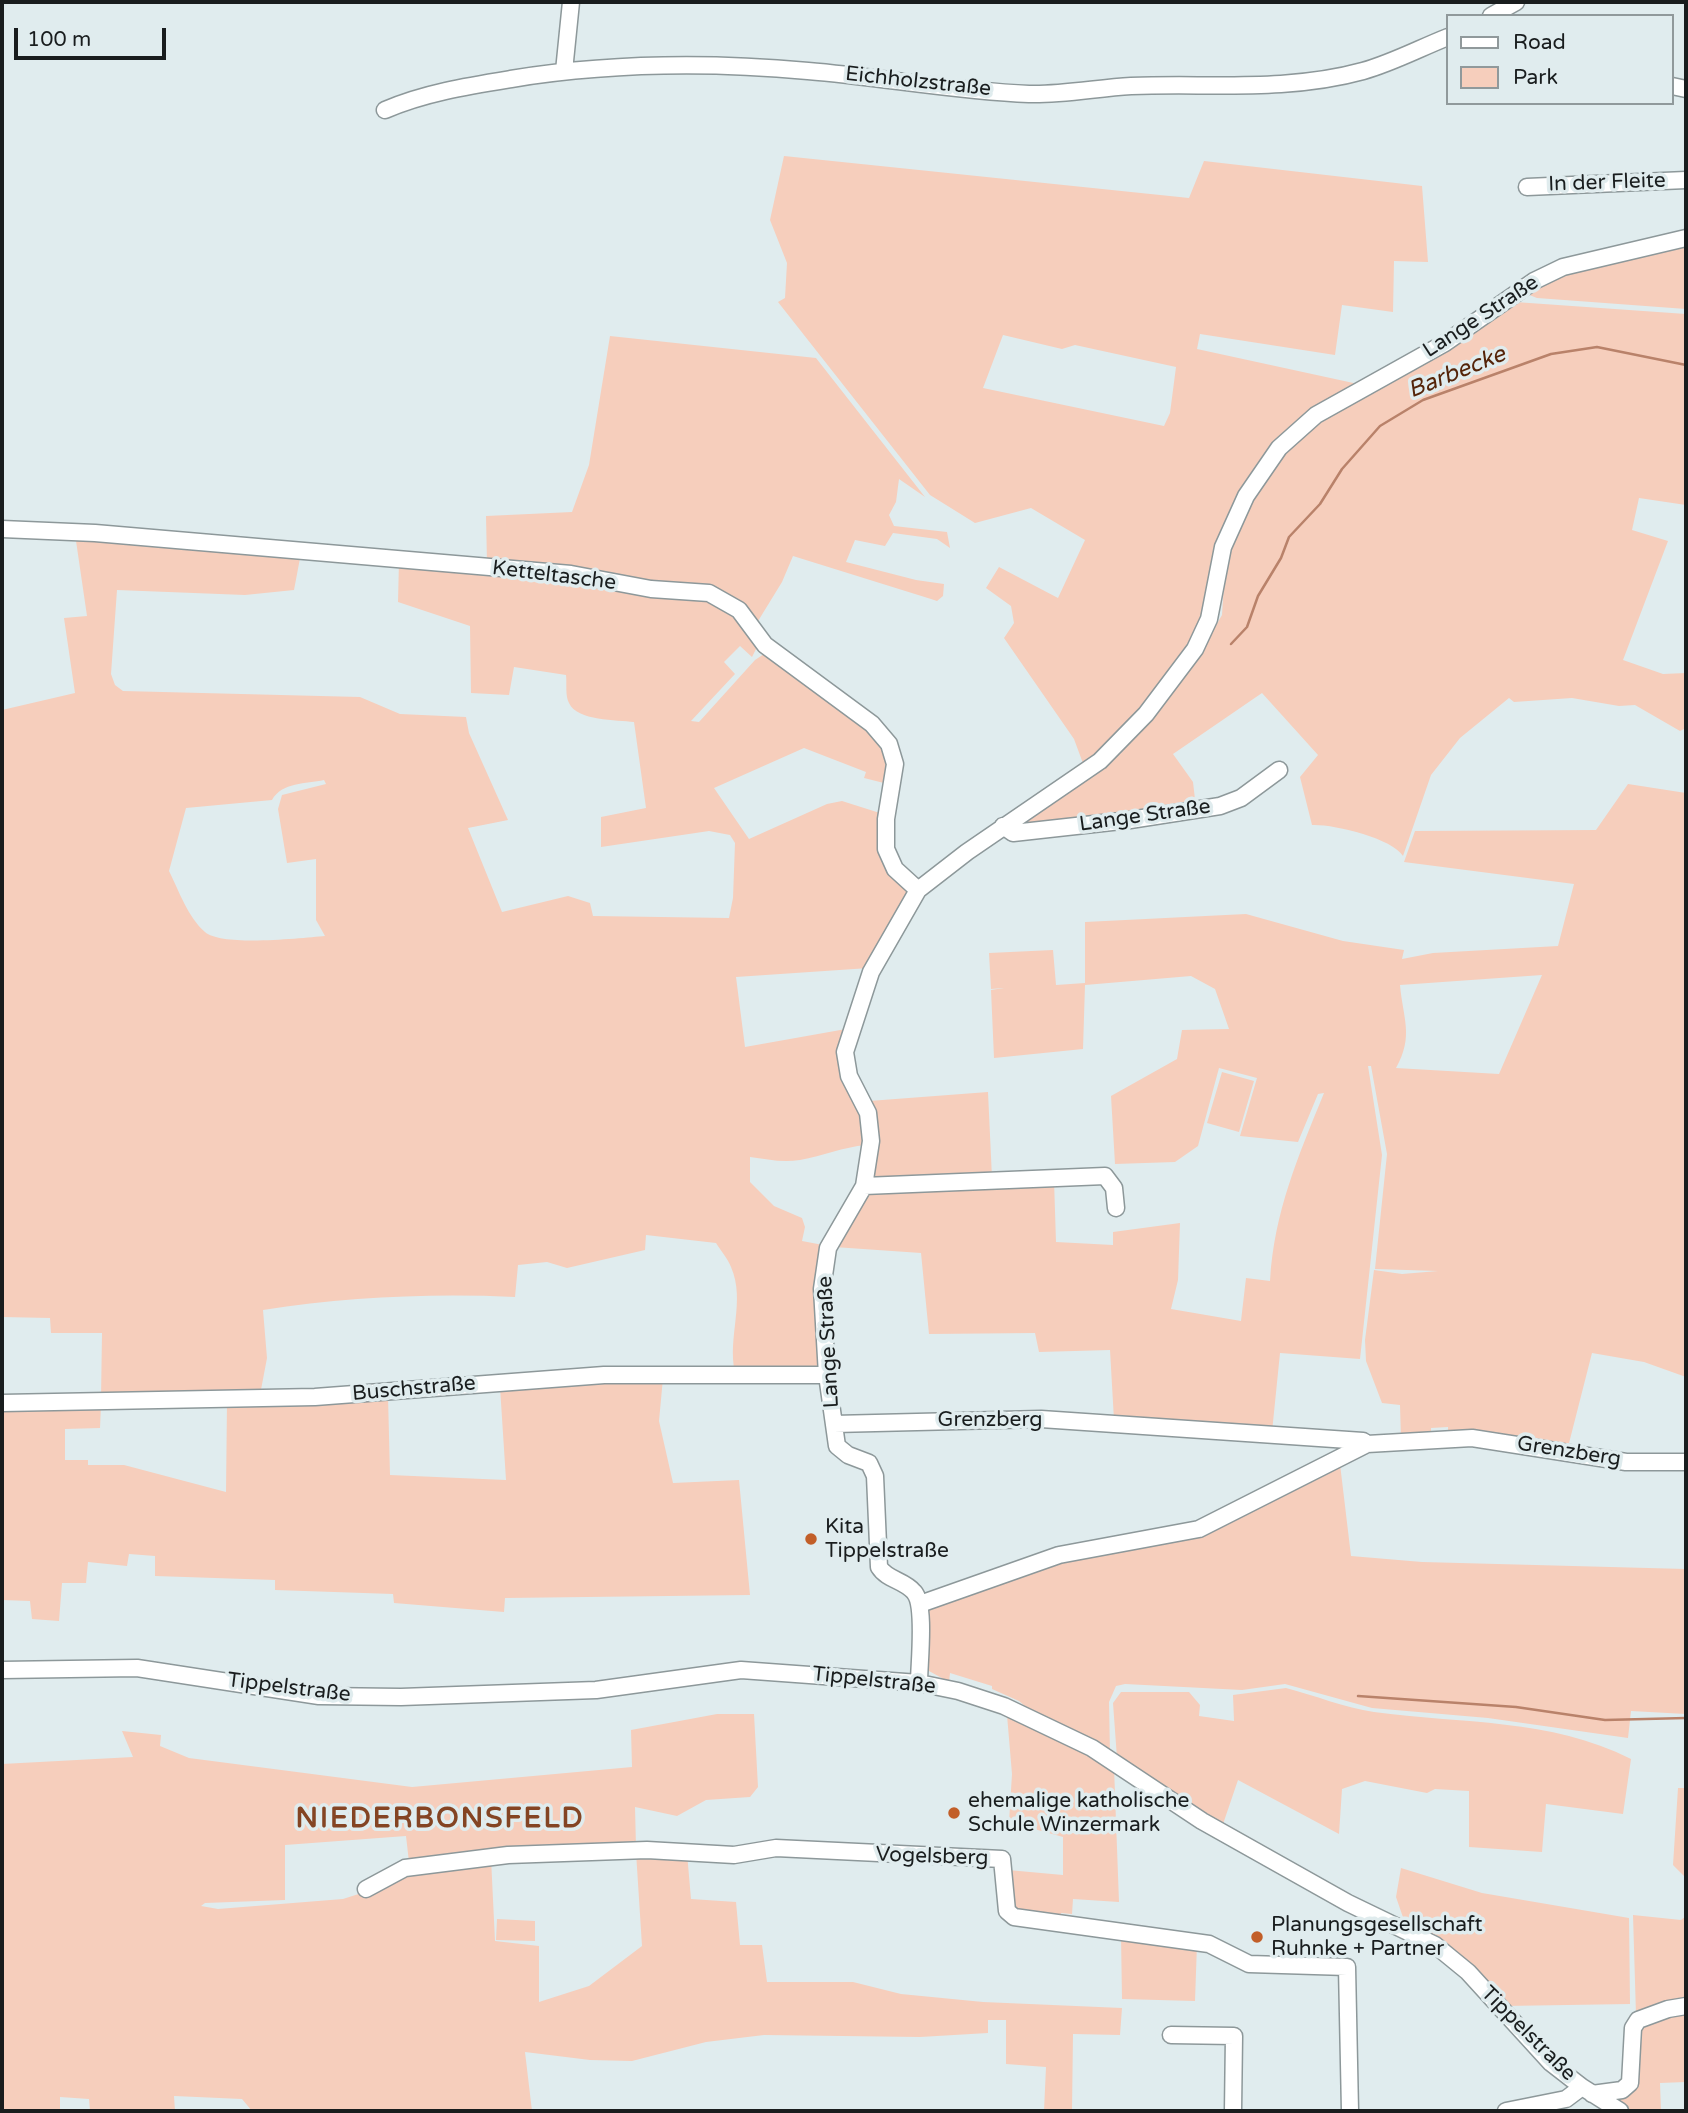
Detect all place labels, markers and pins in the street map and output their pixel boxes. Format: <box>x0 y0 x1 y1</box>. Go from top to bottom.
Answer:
place label: Kita Tippelstraße <box>825 1514 949 1564</box>
marker: Kita Tippelstraße <box>803 1531 819 1547</box>
place label: ehemalige katholische Schule Winzermark <box>968 1788 1189 1838</box>
marker: ehemalige katholische Schule Winzermark <box>946 1805 962 1821</box>
place label: Planungsgesellschaft Ruhnke + Partner <box>1271 1912 1483 1962</box>
marker: Planungsgesellschaft Ruhnke + Partner <box>1249 1929 1265 1945</box>

